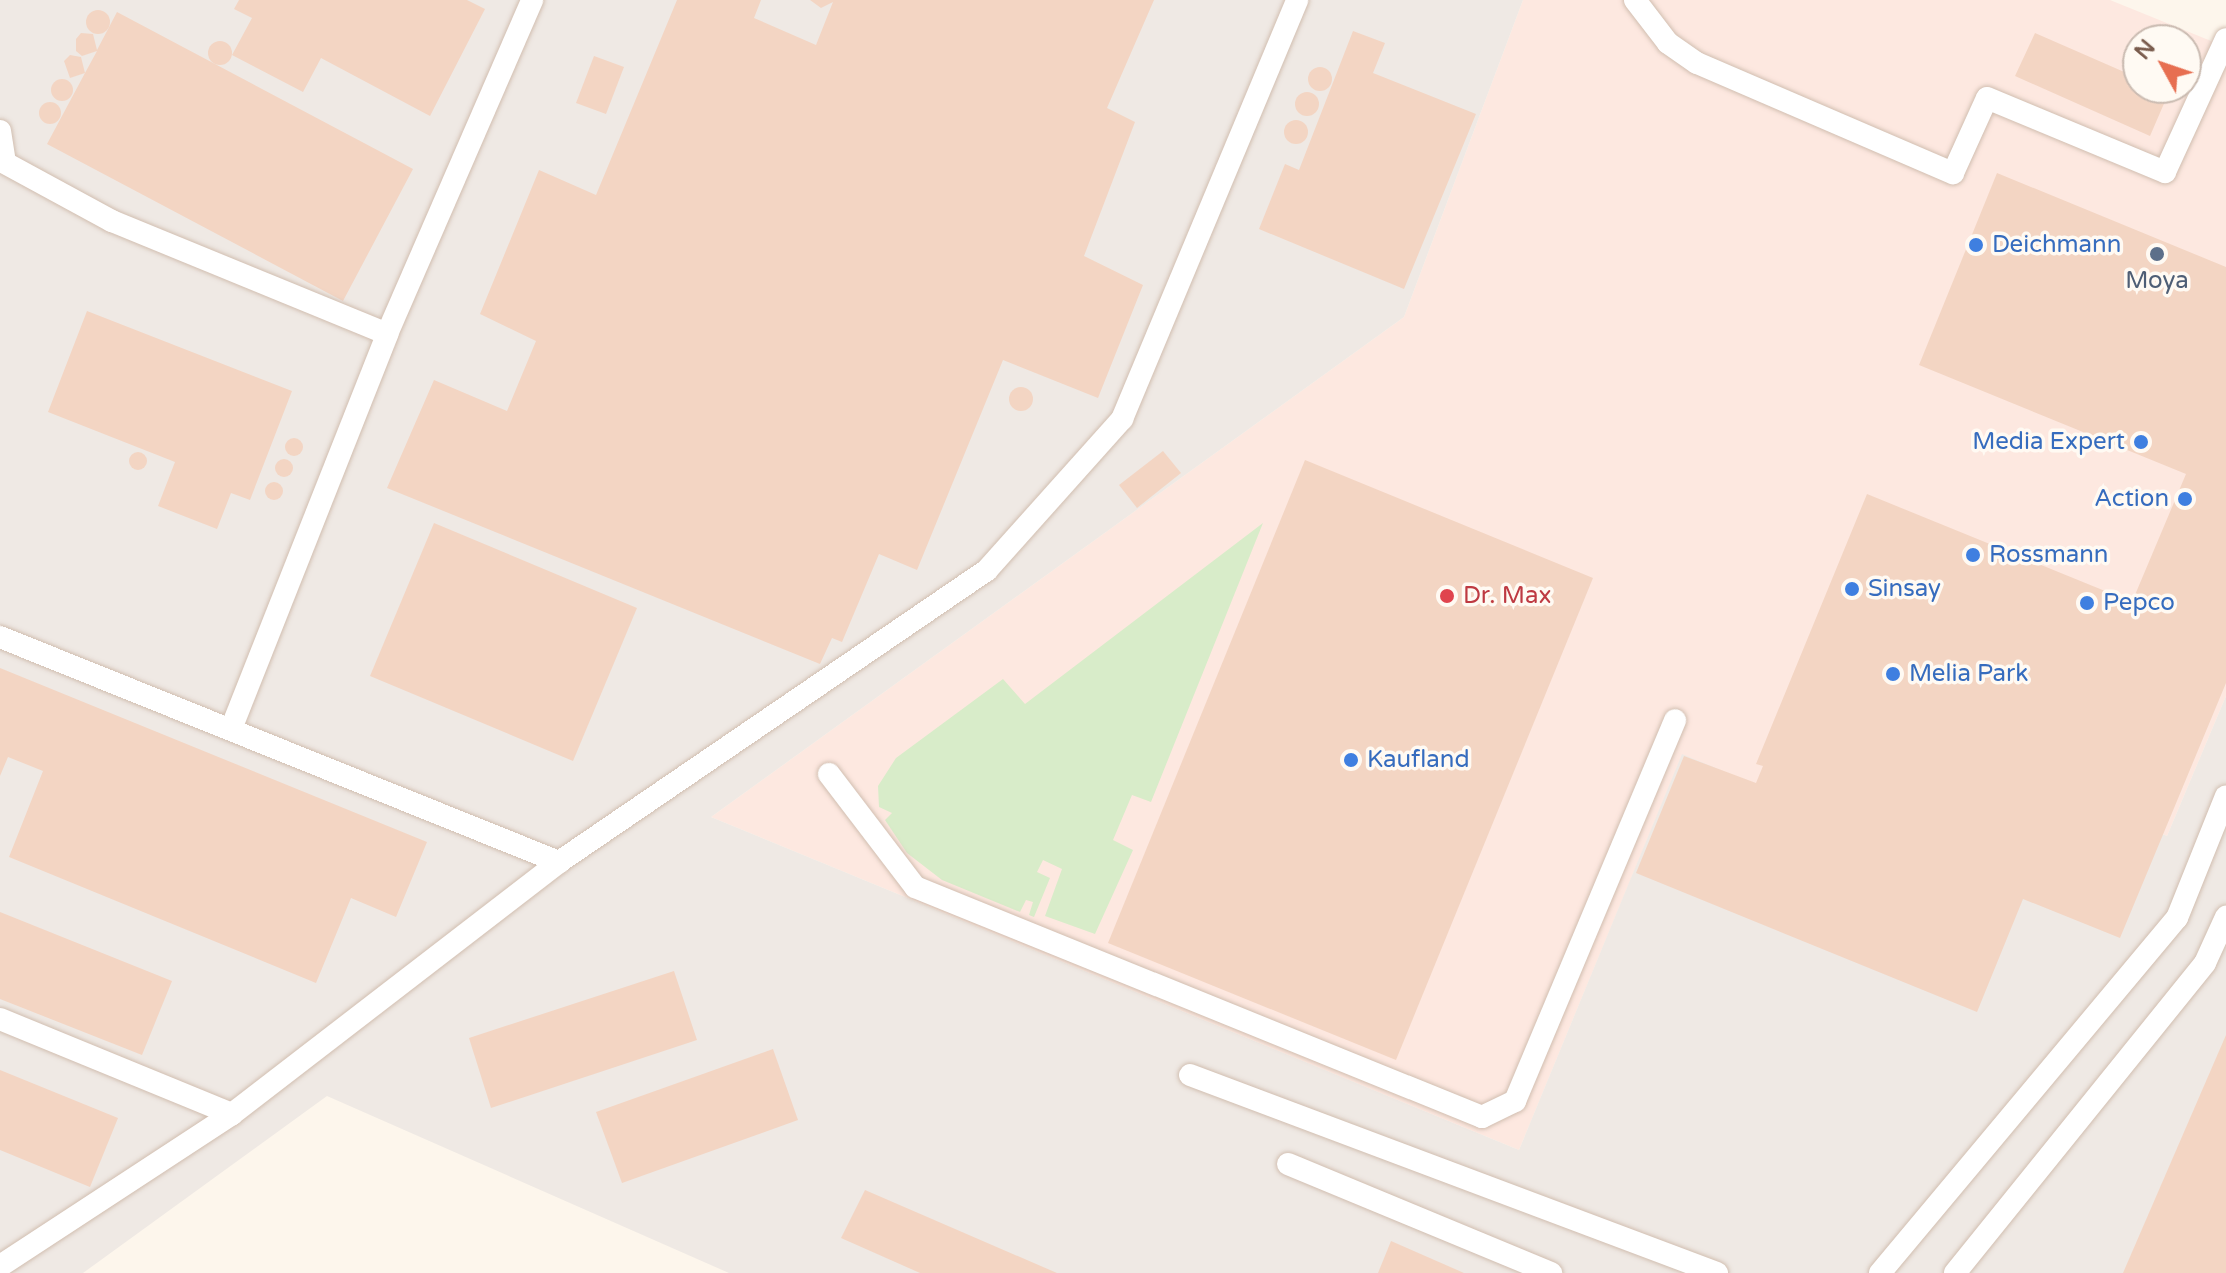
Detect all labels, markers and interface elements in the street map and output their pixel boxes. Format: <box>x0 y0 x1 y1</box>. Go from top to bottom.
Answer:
north arrow <box>2122 24 2202 104</box>
text: N <box>2130 35 2161 65</box>
place label: Deichmann <box>1992 231 2121 259</box>
marker: Deichmann <box>1967 236 1985 254</box>
marker: Moya <box>2148 245 2166 263</box>
place label: Moya <box>2125 267 2189 295</box>
place label: Media Expert <box>1972 428 2125 456</box>
marker: Media Expert <box>2132 433 2150 451</box>
place label: Action <box>2094 485 2169 513</box>
marker: Action <box>2176 490 2194 508</box>
place label: Rossmann <box>1989 541 2108 569</box>
marker: Rossmann <box>1964 546 1982 564</box>
place label: Sinsay <box>1868 575 1941 603</box>
marker: Sinsay <box>1843 580 1861 598</box>
place label: Dr. Max <box>1463 582 1551 610</box>
marker: Dr. Max <box>1438 587 1456 605</box>
place label: Pepco <box>2103 589 2175 617</box>
marker: Pepco <box>2078 594 2096 612</box>
place label: Melia Park <box>1909 660 2028 688</box>
marker: Melia Park <box>1884 665 1902 683</box>
place label: Kaufland <box>1367 746 1470 774</box>
marker: Kaufland <box>1342 751 1360 769</box>

